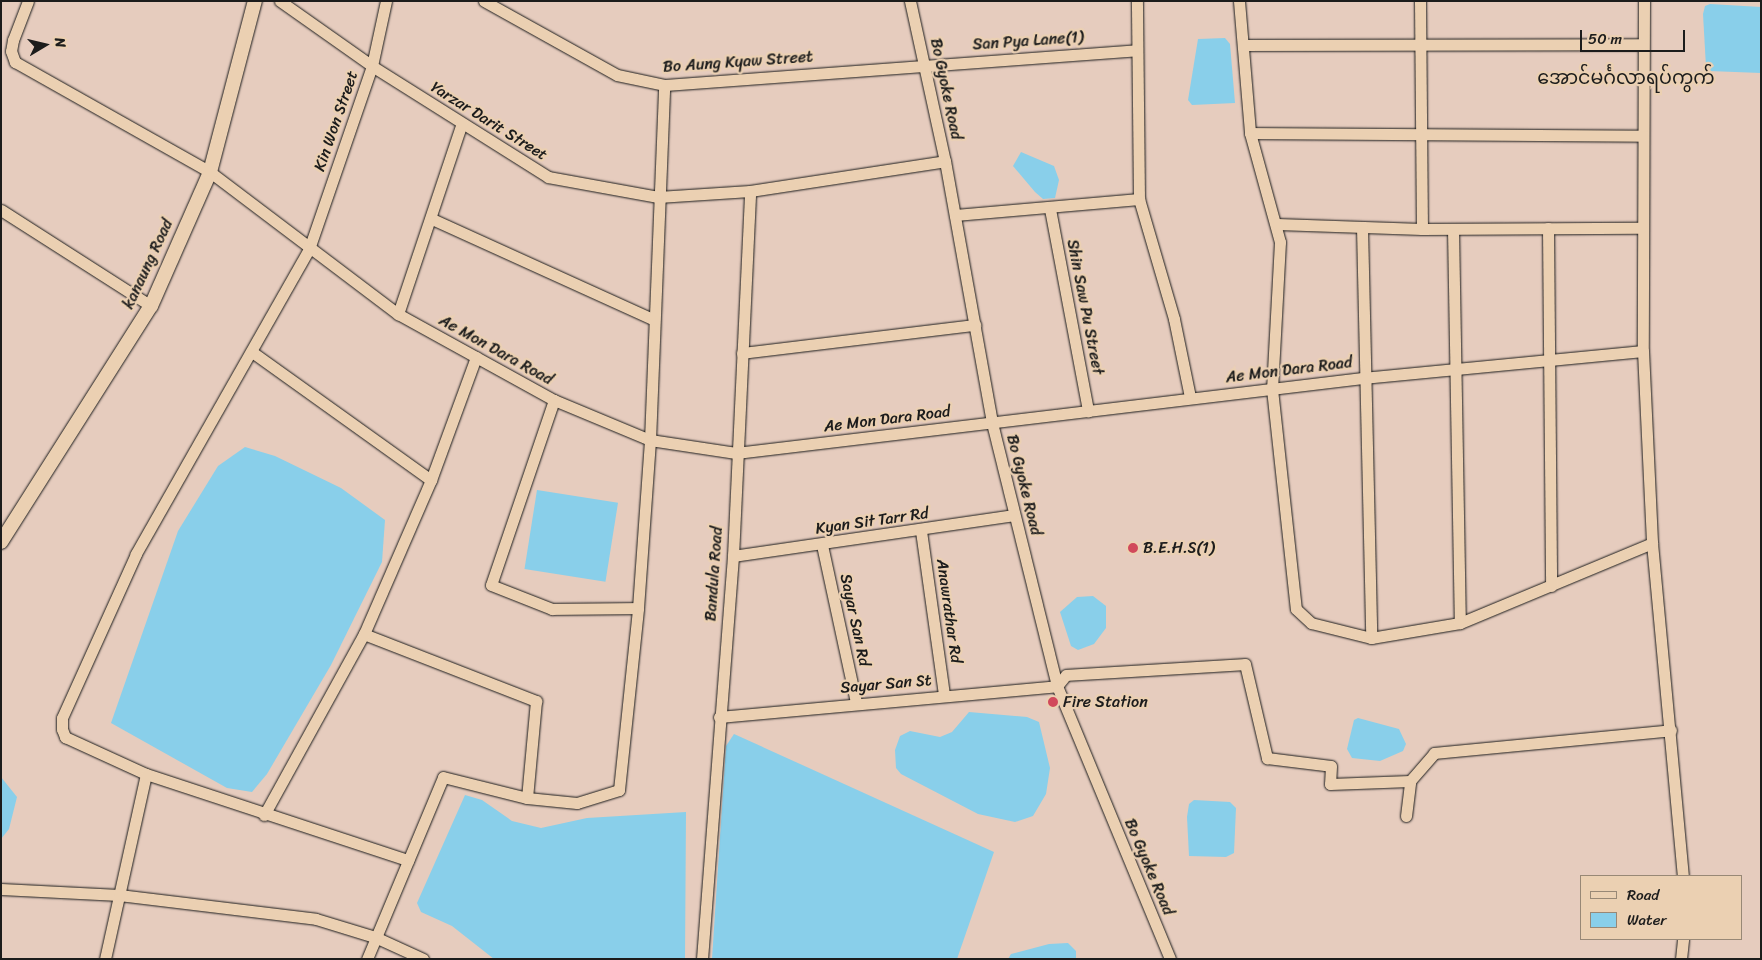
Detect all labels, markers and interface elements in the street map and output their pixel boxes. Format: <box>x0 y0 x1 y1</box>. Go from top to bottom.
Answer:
north arrow <box>20 20 70 70</box>
scale bar <box>1582 20 1687 52</box>
text: 50 m <box>1588 26 1622 52</box>
street label: San Pya Lane(1) <box>972 28 1084 54</box>
text: N <box>47 36 73 49</box>
street label: Bo Gyoke Road <box>926 36 966 142</box>
street label: Bo Aung Kyaw Street <box>662 47 814 77</box>
street label: Kin Won Street <box>310 67 362 175</box>
district label: အောင်မင်္ဂလာရပ်ကွက် <box>1537 67 1715 89</box>
street label: Yarzar Darit Street <box>427 77 551 165</box>
street label: kanaung Road <box>119 216 177 312</box>
street label: Shin Saw Pu Street <box>1062 237 1108 377</box>
street label: Ae Mon Dara Road <box>436 311 556 389</box>
street label: Ae Mon Dara Road <box>1225 353 1353 387</box>
street label: Ae Mon Dara Road <box>823 402 951 436</box>
street label: Bo Gyoke Road <box>1002 432 1046 538</box>
street label: Kyan Sit Tarr Rd <box>814 503 930 539</box>
street label: Bandula Road <box>701 526 727 622</box>
place label: B.E.H.S(1) <box>1143 538 1215 558</box>
marker: B.E.H.S(1) <box>1127 542 1139 554</box>
street label: Anawrathar Rd <box>932 558 966 664</box>
street label: Sayar San Rd <box>836 572 874 668</box>
street label: Sayar San St <box>839 670 933 698</box>
place label: Fire Station <box>1063 692 1148 712</box>
marker: Fire Station <box>1047 696 1059 708</box>
street label: Bo Gyoke Road <box>1120 815 1178 919</box>
legend <box>1580 875 1742 940</box>
text: Road <box>1627 882 1659 908</box>
text: Water <box>1627 907 1667 933</box>

